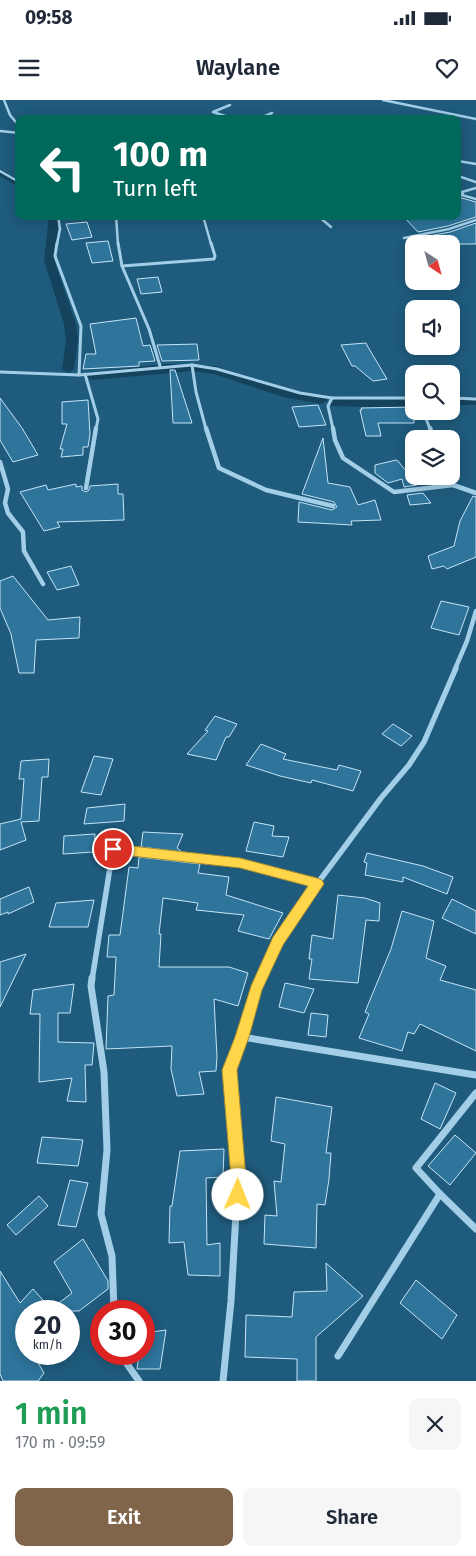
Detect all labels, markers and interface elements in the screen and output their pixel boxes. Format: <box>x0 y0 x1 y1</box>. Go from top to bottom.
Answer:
text: 09:58 <box>25 6 73 29</box>
icon: menu <box>15 54 43 82</box>
text: Waylane <box>196 54 280 81</box>
icon: heart <box>433 54 461 82</box>
text: 100 m <box>113 133 208 175</box>
icon: left <box>30 135 95 200</box>
text: Turn left <box>113 175 197 202</box>
north arrow <box>405 235 460 290</box>
map controls <box>405 235 460 485</box>
button: sound <box>405 300 460 355</box>
button: search <box>405 365 460 420</box>
button: layers <box>405 430 460 485</box>
pin <box>92 828 134 870</box>
icon: arrive <box>99 835 127 863</box>
position arrow <box>211 1168 263 1220</box>
speed limit sign: 30 <box>90 1300 155 1365</box>
text: 20 <box>34 1311 61 1341</box>
text: km/h <box>33 1338 62 1352</box>
text: 1 min <box>15 1396 87 1432</box>
button: close <box>409 1398 461 1450</box>
text: 170 m · 09:59 <box>15 1433 105 1452</box>
button: Exit <box>15 1488 233 1546</box>
button: Share <box>243 1488 461 1546</box>

